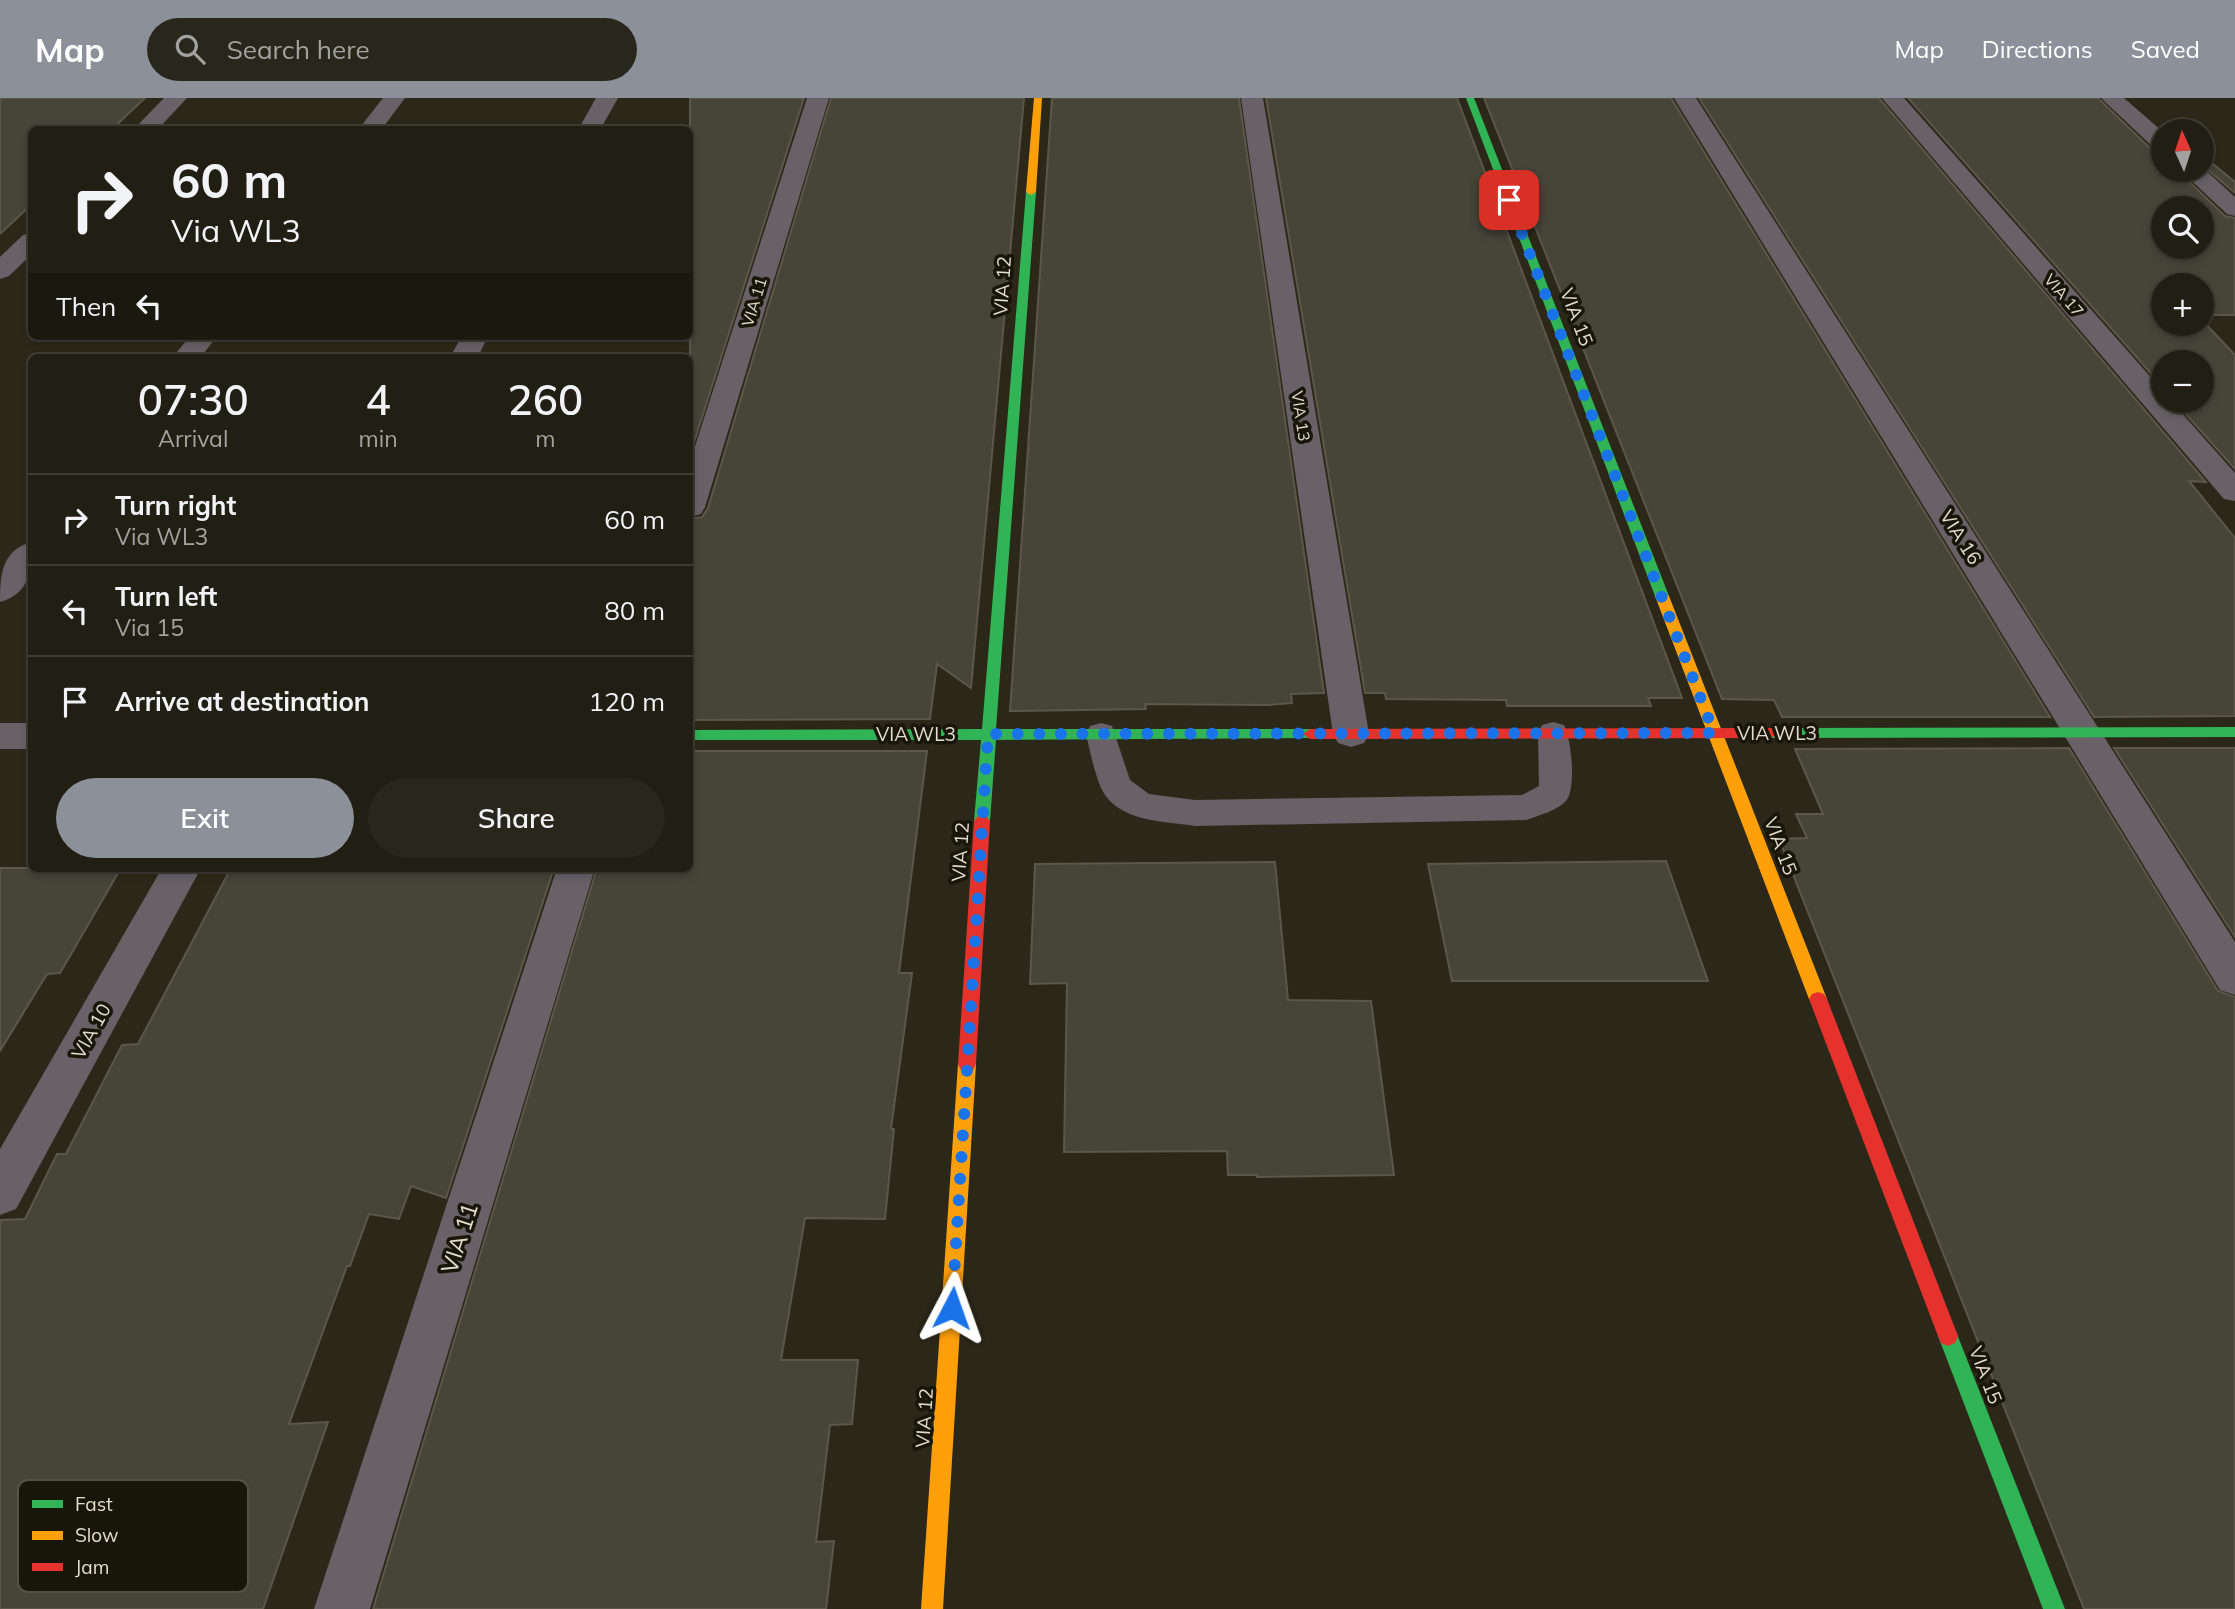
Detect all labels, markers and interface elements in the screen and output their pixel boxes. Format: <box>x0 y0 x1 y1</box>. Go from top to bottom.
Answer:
search box <box>147 18 637 81</box>
text: Map <box>35 29 105 70</box>
icon: search <box>171 30 209 68</box>
text: Search here <box>227 33 370 66</box>
text: Map <box>1894 34 1944 64</box>
text: Directions <box>1982 34 2093 64</box>
text: Saved <box>2131 34 2200 64</box>
north arrow <box>2151 119 2214 182</box>
map controls <box>2151 119 2214 413</box>
text: 60 m <box>171 149 287 210</box>
icon: right <box>56 154 147 245</box>
pin <box>1479 170 1539 230</box>
icon: arrive <box>1490 181 1528 219</box>
button: search <box>2151 196 2214 259</box>
text: Via WL3 <box>171 210 301 250</box>
street label: VIA 12 <box>988 255 1016 317</box>
street label: VIA 17 <box>2040 269 2088 321</box>
button: + <box>2151 273 2214 336</box>
street label: VIA 11 <box>737 275 771 329</box>
street label: VIA 15 <box>1555 285 1599 349</box>
icon: left <box>130 287 168 325</box>
text: Then <box>56 290 116 323</box>
button: − <box>2151 350 2214 413</box>
text: 07:30 <box>138 373 249 426</box>
text: 4 <box>365 373 391 426</box>
text: 260 <box>508 373 583 426</box>
street label: VIA 13 <box>1287 390 1315 442</box>
text: Arrival <box>158 424 228 453</box>
text: min <box>358 424 398 453</box>
text: m <box>535 424 555 453</box>
text: Turn right <box>115 489 236 522</box>
icon: right <box>56 501 94 539</box>
text: 60 m <box>604 503 665 536</box>
street label: VIA 16 <box>1935 505 1987 569</box>
text: Via WL3 <box>115 522 208 551</box>
text: Turn left <box>115 580 217 613</box>
icon: left <box>56 592 94 630</box>
text: 80 m <box>604 594 665 627</box>
text: Via 15 <box>115 613 184 642</box>
icon: arrive <box>56 683 94 721</box>
text: Arrive at destination <box>115 685 370 718</box>
text: 120 m <box>589 685 665 718</box>
street label: VIA WL3 <box>1737 721 1817 745</box>
street label: VIA WL3 <box>876 722 956 746</box>
button: Exit <box>56 778 354 858</box>
button: Share <box>368 778 665 858</box>
street label: VIA 15 <box>1759 814 1803 878</box>
street label: VIA 12 <box>946 821 974 883</box>
street label: VIA 10 <box>66 999 116 1063</box>
street label: VIA 11 <box>434 1199 484 1277</box>
position arrow <box>915 1271 989 1345</box>
street label: VIA 15 <box>1964 1343 2008 1407</box>
street label: VIA 12 <box>910 1387 938 1449</box>
legend <box>18 1480 248 1592</box>
text: Fast <box>75 1492 113 1516</box>
text: Slow <box>75 1523 119 1547</box>
text: Jam <box>75 1555 109 1579</box>

